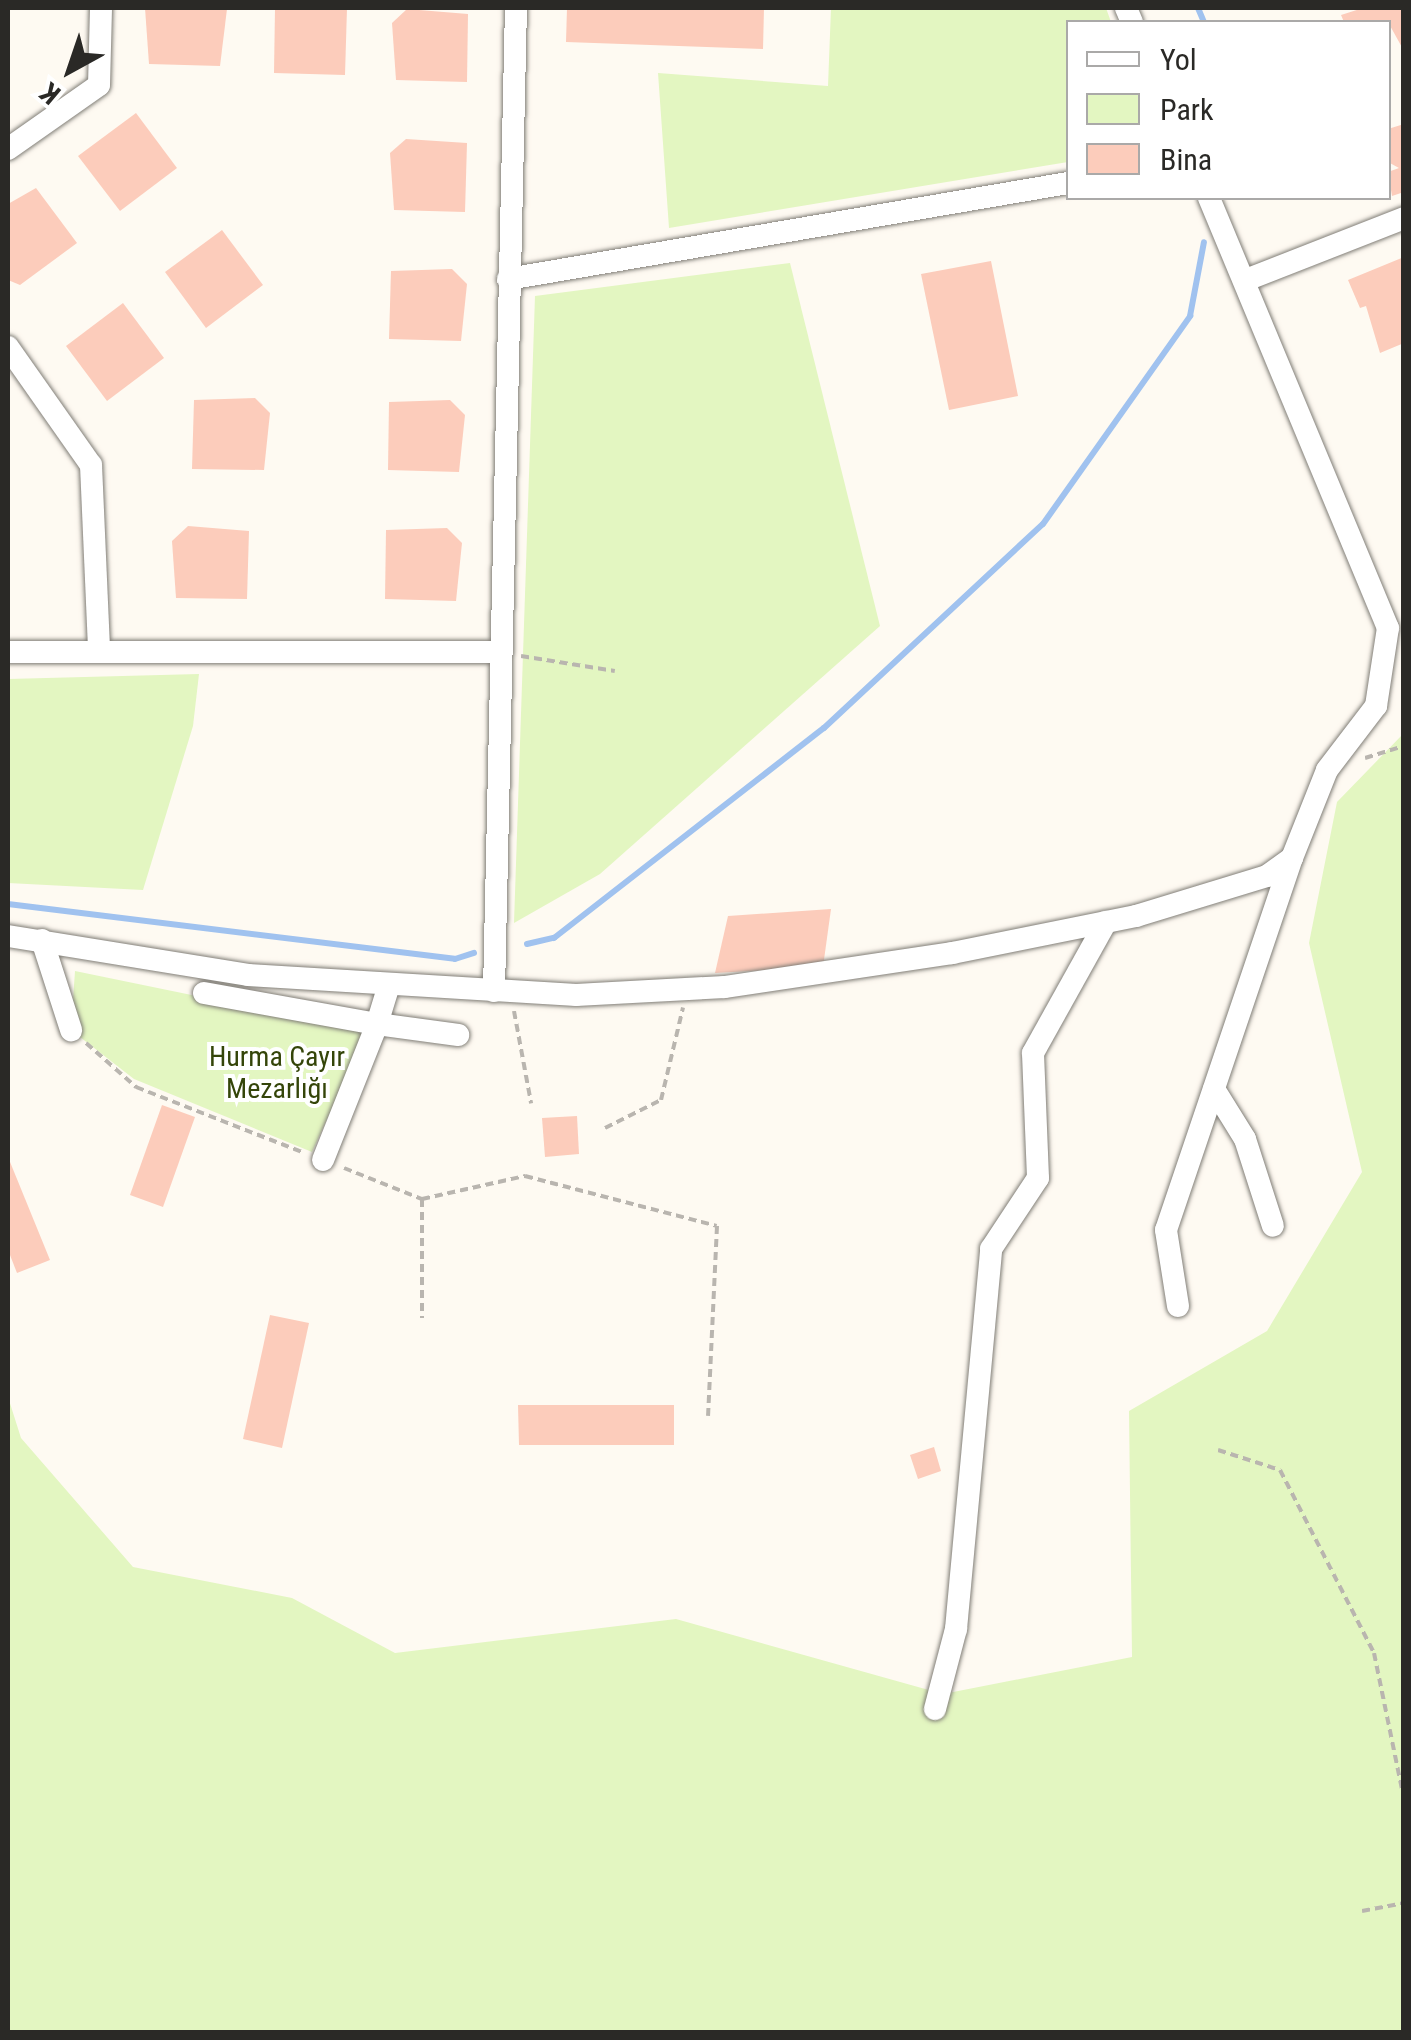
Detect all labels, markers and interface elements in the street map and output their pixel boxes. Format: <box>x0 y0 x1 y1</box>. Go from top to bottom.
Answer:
north arrow <box>20 20 120 120</box>
legend <box>1066 20 1391 200</box>
text: Yol <box>1160 42 1197 77</box>
text: K <box>34 76 67 111</box>
text: Park <box>1160 92 1214 127</box>
text: Bina <box>1160 142 1212 177</box>
park label: Hurma Çayır Mezarlığı <box>209 1040 345 1106</box>

